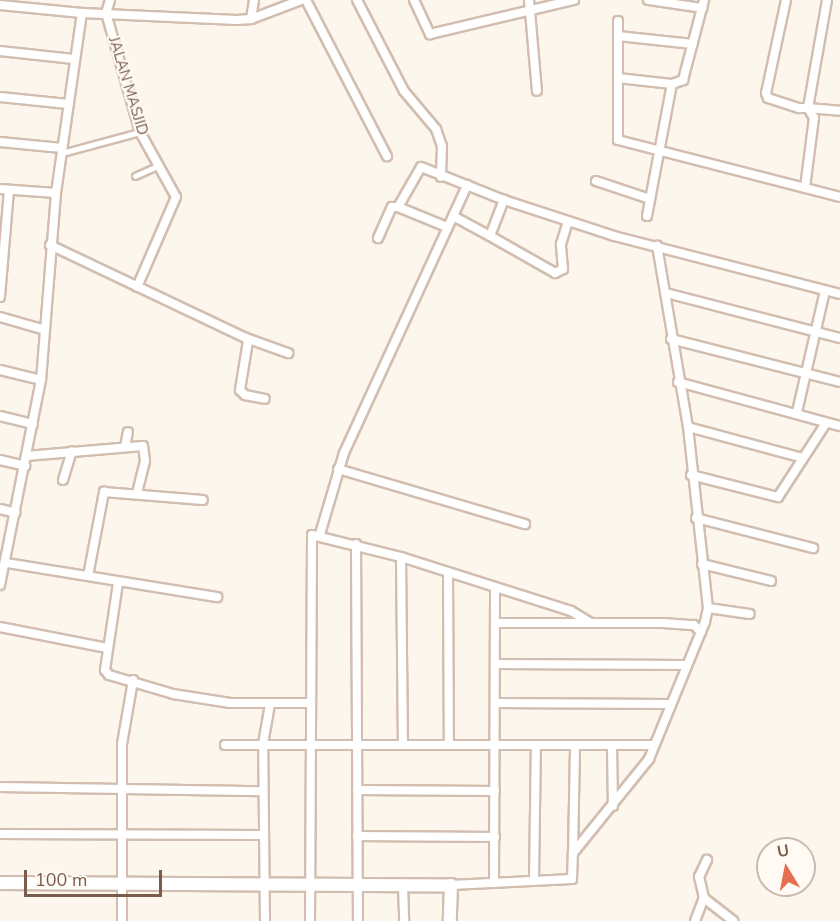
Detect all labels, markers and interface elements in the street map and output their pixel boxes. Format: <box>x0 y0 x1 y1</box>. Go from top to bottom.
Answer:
street label: JALAN MASJID <box>104 35 152 137</box>
north arrow <box>756 837 816 897</box>
text: U <box>775 839 791 863</box>
scale bar <box>27 858 165 896</box>
text: 100 m <box>35 868 87 892</box>

